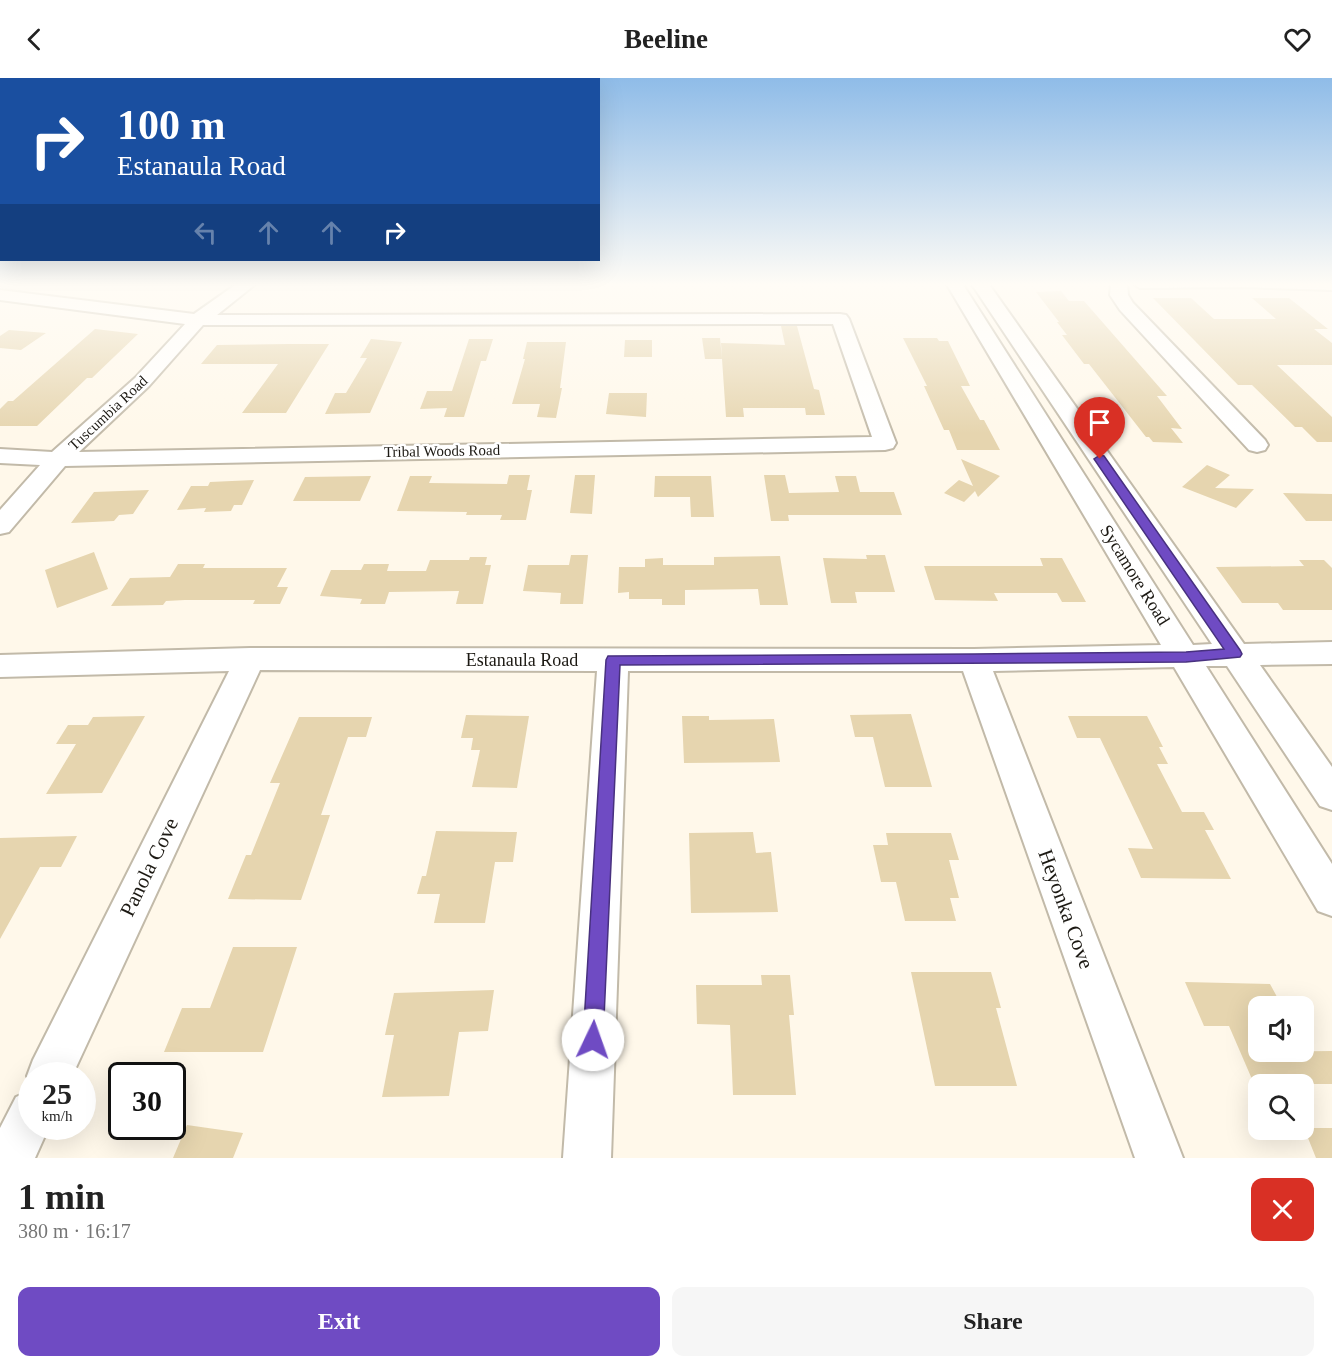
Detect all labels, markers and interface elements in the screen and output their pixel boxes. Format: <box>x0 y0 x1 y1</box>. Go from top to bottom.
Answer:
icon: back <box>18 23 51 56</box>
icon: heart <box>1281 23 1314 56</box>
text: Beeline <box>624 24 708 54</box>
icon: right <box>18 102 96 180</box>
text: 100 m <box>117 102 226 148</box>
text: Estanaula Road <box>117 151 286 181</box>
icon: left <box>189 216 222 249</box>
icon: ahead <box>252 216 285 249</box>
icon: ahead <box>315 216 348 249</box>
icon: right <box>378 216 411 249</box>
street label: Tuscumbia Road <box>65 372 151 453</box>
pin <box>1074 397 1125 459</box>
icon: arrive <box>1083 406 1116 439</box>
street label: Tribal Woods Road <box>384 442 501 460</box>
street label: Sycamore Road <box>1096 521 1174 629</box>
street label: Estanaula Road <box>466 650 578 670</box>
street label: Panola Cove <box>115 814 183 920</box>
street label: Heyonka Cove <box>1033 846 1099 972</box>
map controls <box>1248 996 1314 1140</box>
button: sound <box>1248 996 1314 1062</box>
position arrow <box>561 1008 625 1072</box>
speed limit sign: 30 <box>108 1062 186 1140</box>
button: search <box>1248 1074 1314 1140</box>
text: 25 <box>42 1077 72 1110</box>
text: km/h <box>42 1108 72 1124</box>
text: 1 min <box>18 1177 105 1217</box>
button: close <box>1251 1178 1314 1241</box>
text: 380 m · 16:17 <box>18 1220 131 1242</box>
button: Exit <box>18 1287 660 1356</box>
button: Share <box>672 1287 1314 1356</box>

